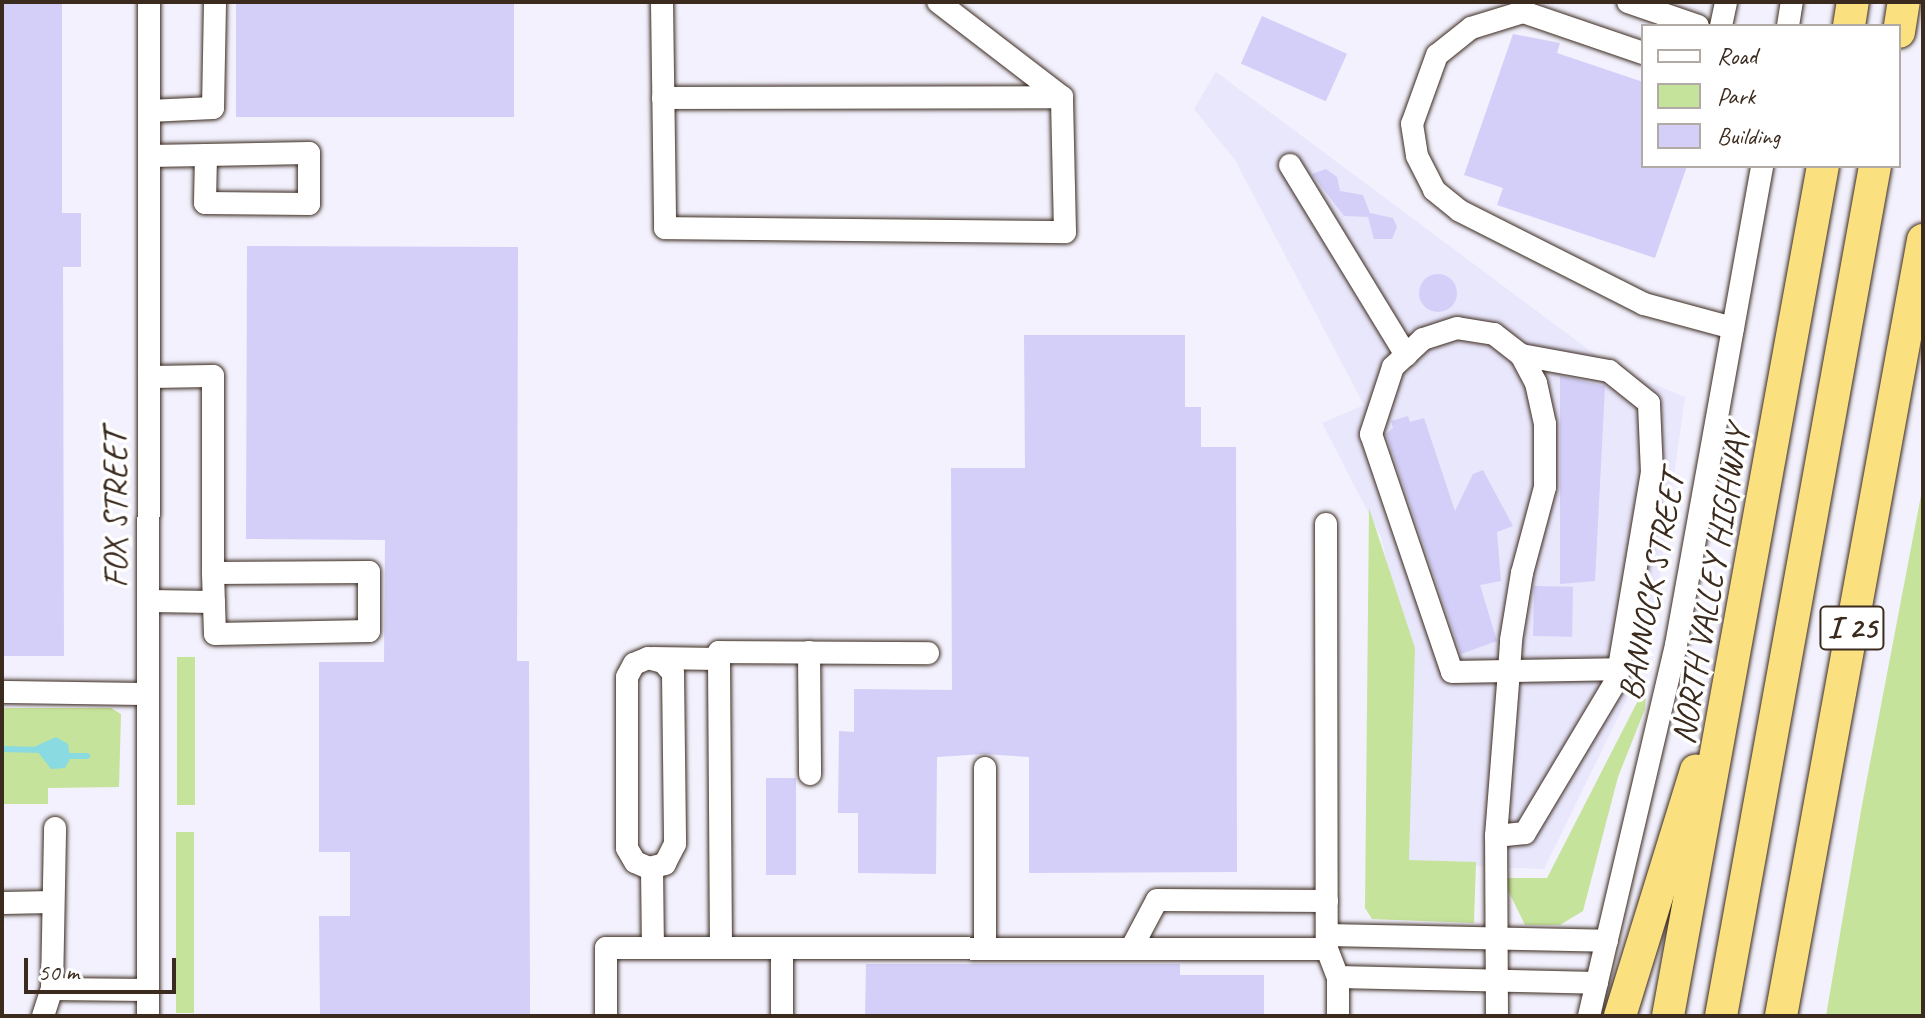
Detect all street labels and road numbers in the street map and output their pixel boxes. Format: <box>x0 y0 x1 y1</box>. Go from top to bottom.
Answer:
street label: NORTH VALLEY HIGHWAY <box>1662 423 1758 747</box>
street label: FOX STREET <box>95 430 135 588</box>
street label: BANNOCK STREET <box>1609 469 1693 703</box>
road number: I 25 <box>1818 600 1886 656</box>

